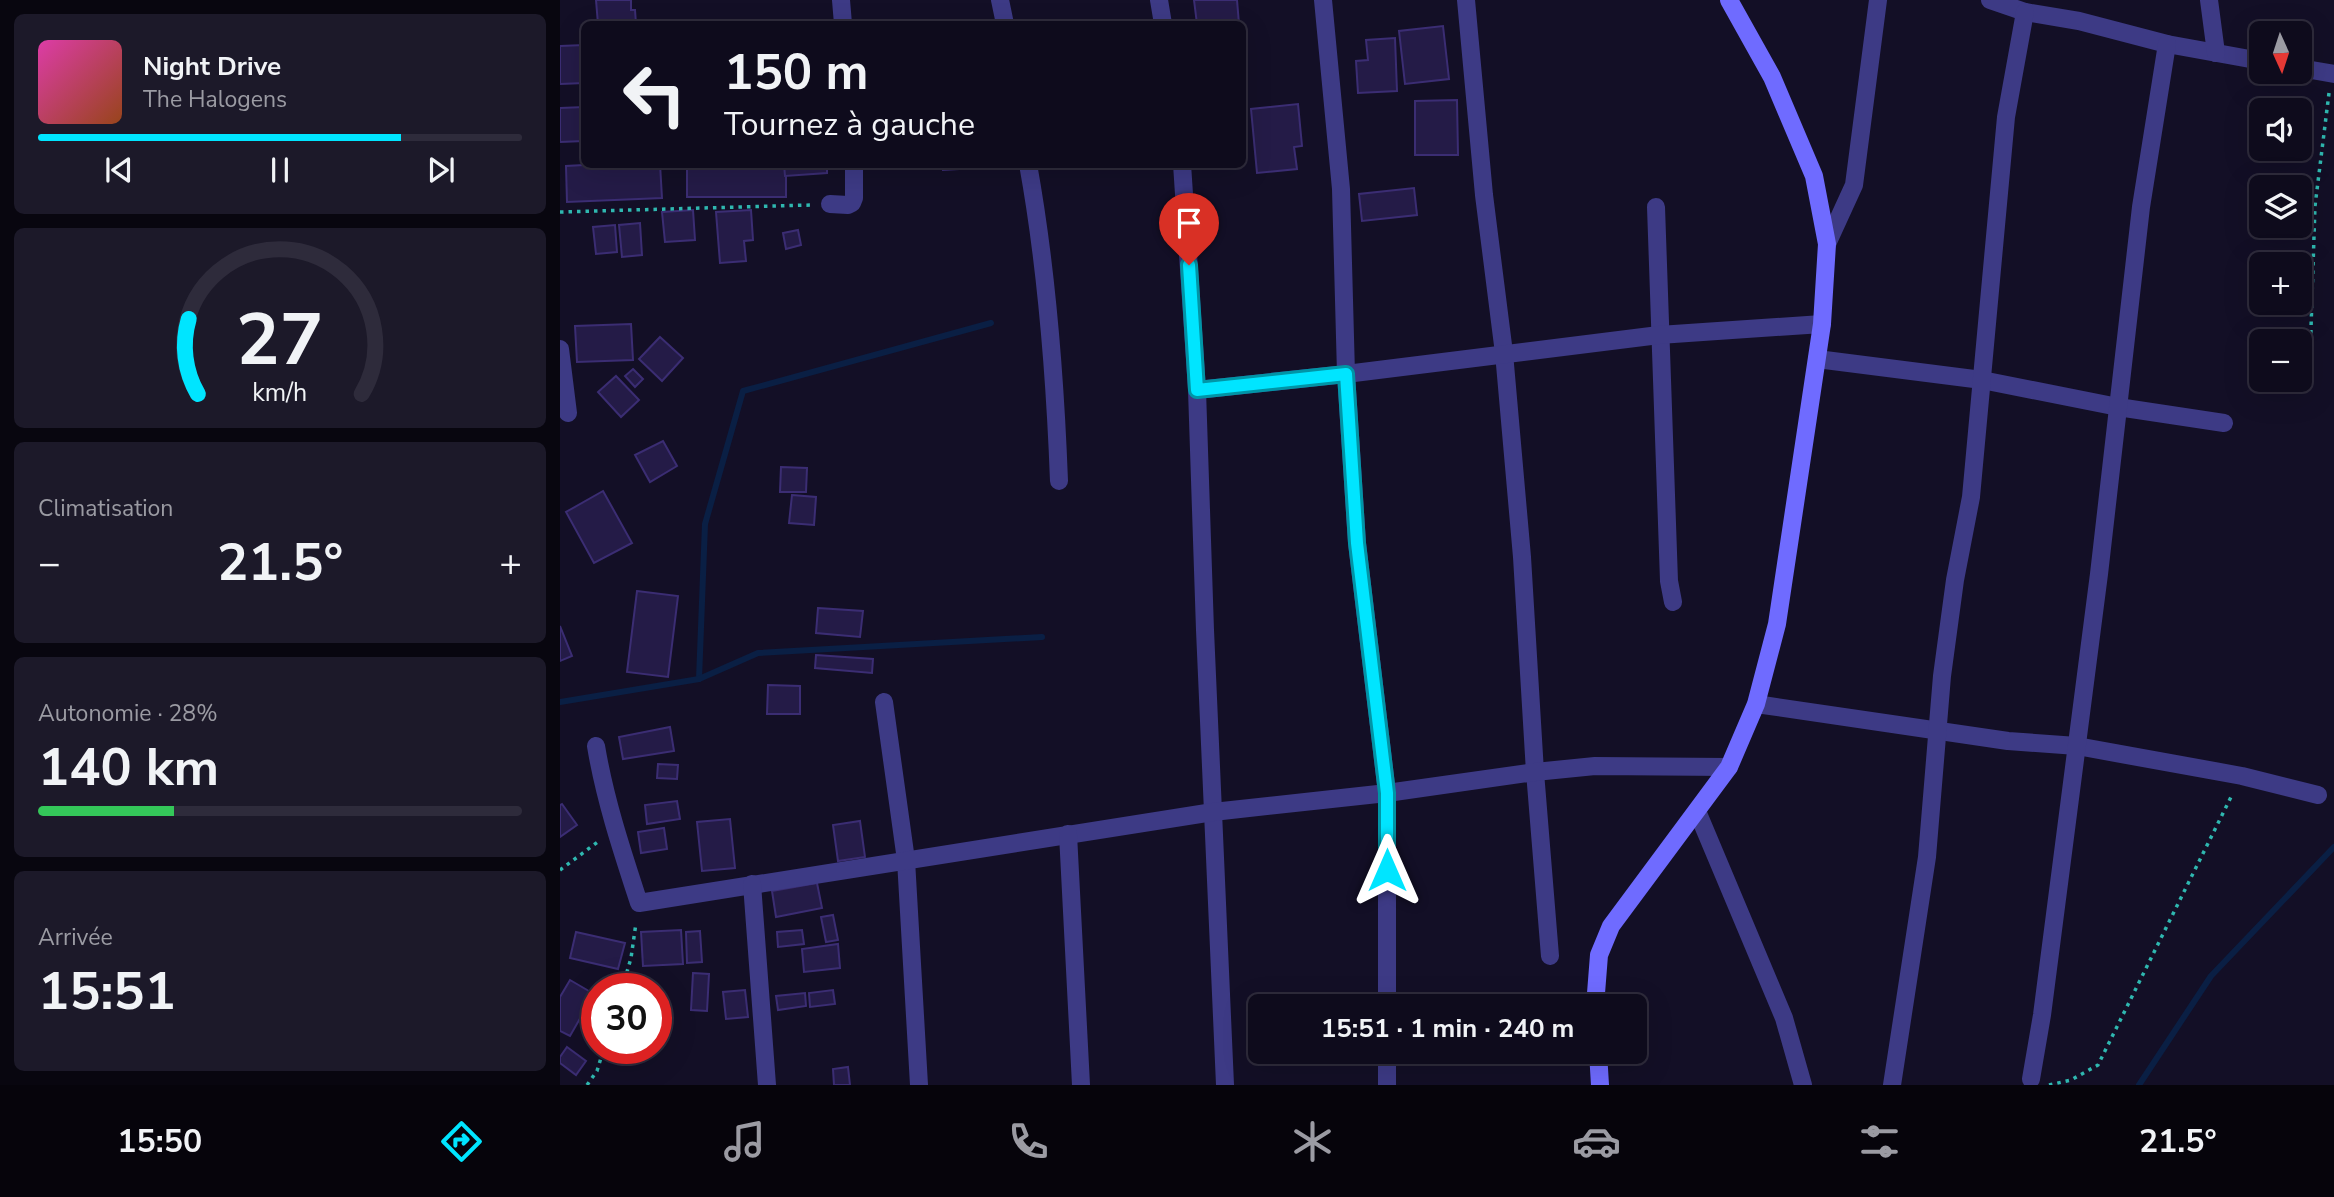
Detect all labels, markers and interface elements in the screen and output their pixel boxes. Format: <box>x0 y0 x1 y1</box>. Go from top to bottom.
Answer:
north arrow <box>2249 21 2312 84</box>
map controls <box>2249 21 2312 392</box>
text: 150 m <box>724 39 868 106</box>
text: Night Drive <box>143 49 281 84</box>
icon: left <box>609 49 700 140</box>
text: The Halogens <box>143 84 287 115</box>
button: sound <box>2249 98 2312 161</box>
text: Tournez à gauche <box>724 103 975 146</box>
icon: previous <box>100 151 138 189</box>
icon: pause <box>261 151 299 189</box>
icon: next <box>422 151 460 189</box>
button: layers <box>2249 175 2312 238</box>
pin <box>1159 193 1219 265</box>
icon: arrive <box>1170 204 1208 242</box>
button: + <box>2249 252 2312 315</box>
text: 27 <box>236 291 324 391</box>
button: − <box>2249 329 2312 392</box>
text: km/h <box>252 376 308 410</box>
text: Climatisation <box>38 493 173 524</box>
text: 21.5° <box>217 527 343 598</box>
text: − <box>38 538 61 589</box>
text: + <box>499 538 522 589</box>
text: Autonomie · 28% <box>38 698 218 729</box>
text: 140 km <box>38 732 219 803</box>
position arrow <box>1350 833 1424 907</box>
text: Arrivée <box>38 922 113 953</box>
text: 15:51 <box>38 956 176 1027</box>
speed limit sign: 30 <box>581 973 672 1064</box>
text: 15:51 · 1 min · 240 m <box>1321 1011 1574 1046</box>
icon: directions <box>437 1117 486 1166</box>
icon: music <box>720 1117 769 1166</box>
icon: phone <box>1004 1117 1053 1166</box>
icon: climate <box>1288 1117 1337 1166</box>
icon: car <box>1572 1117 1621 1166</box>
icon: filters <box>1855 1117 1904 1166</box>
text: 15:50 <box>117 1120 202 1163</box>
text: 21.5° <box>2139 1120 2217 1163</box>

